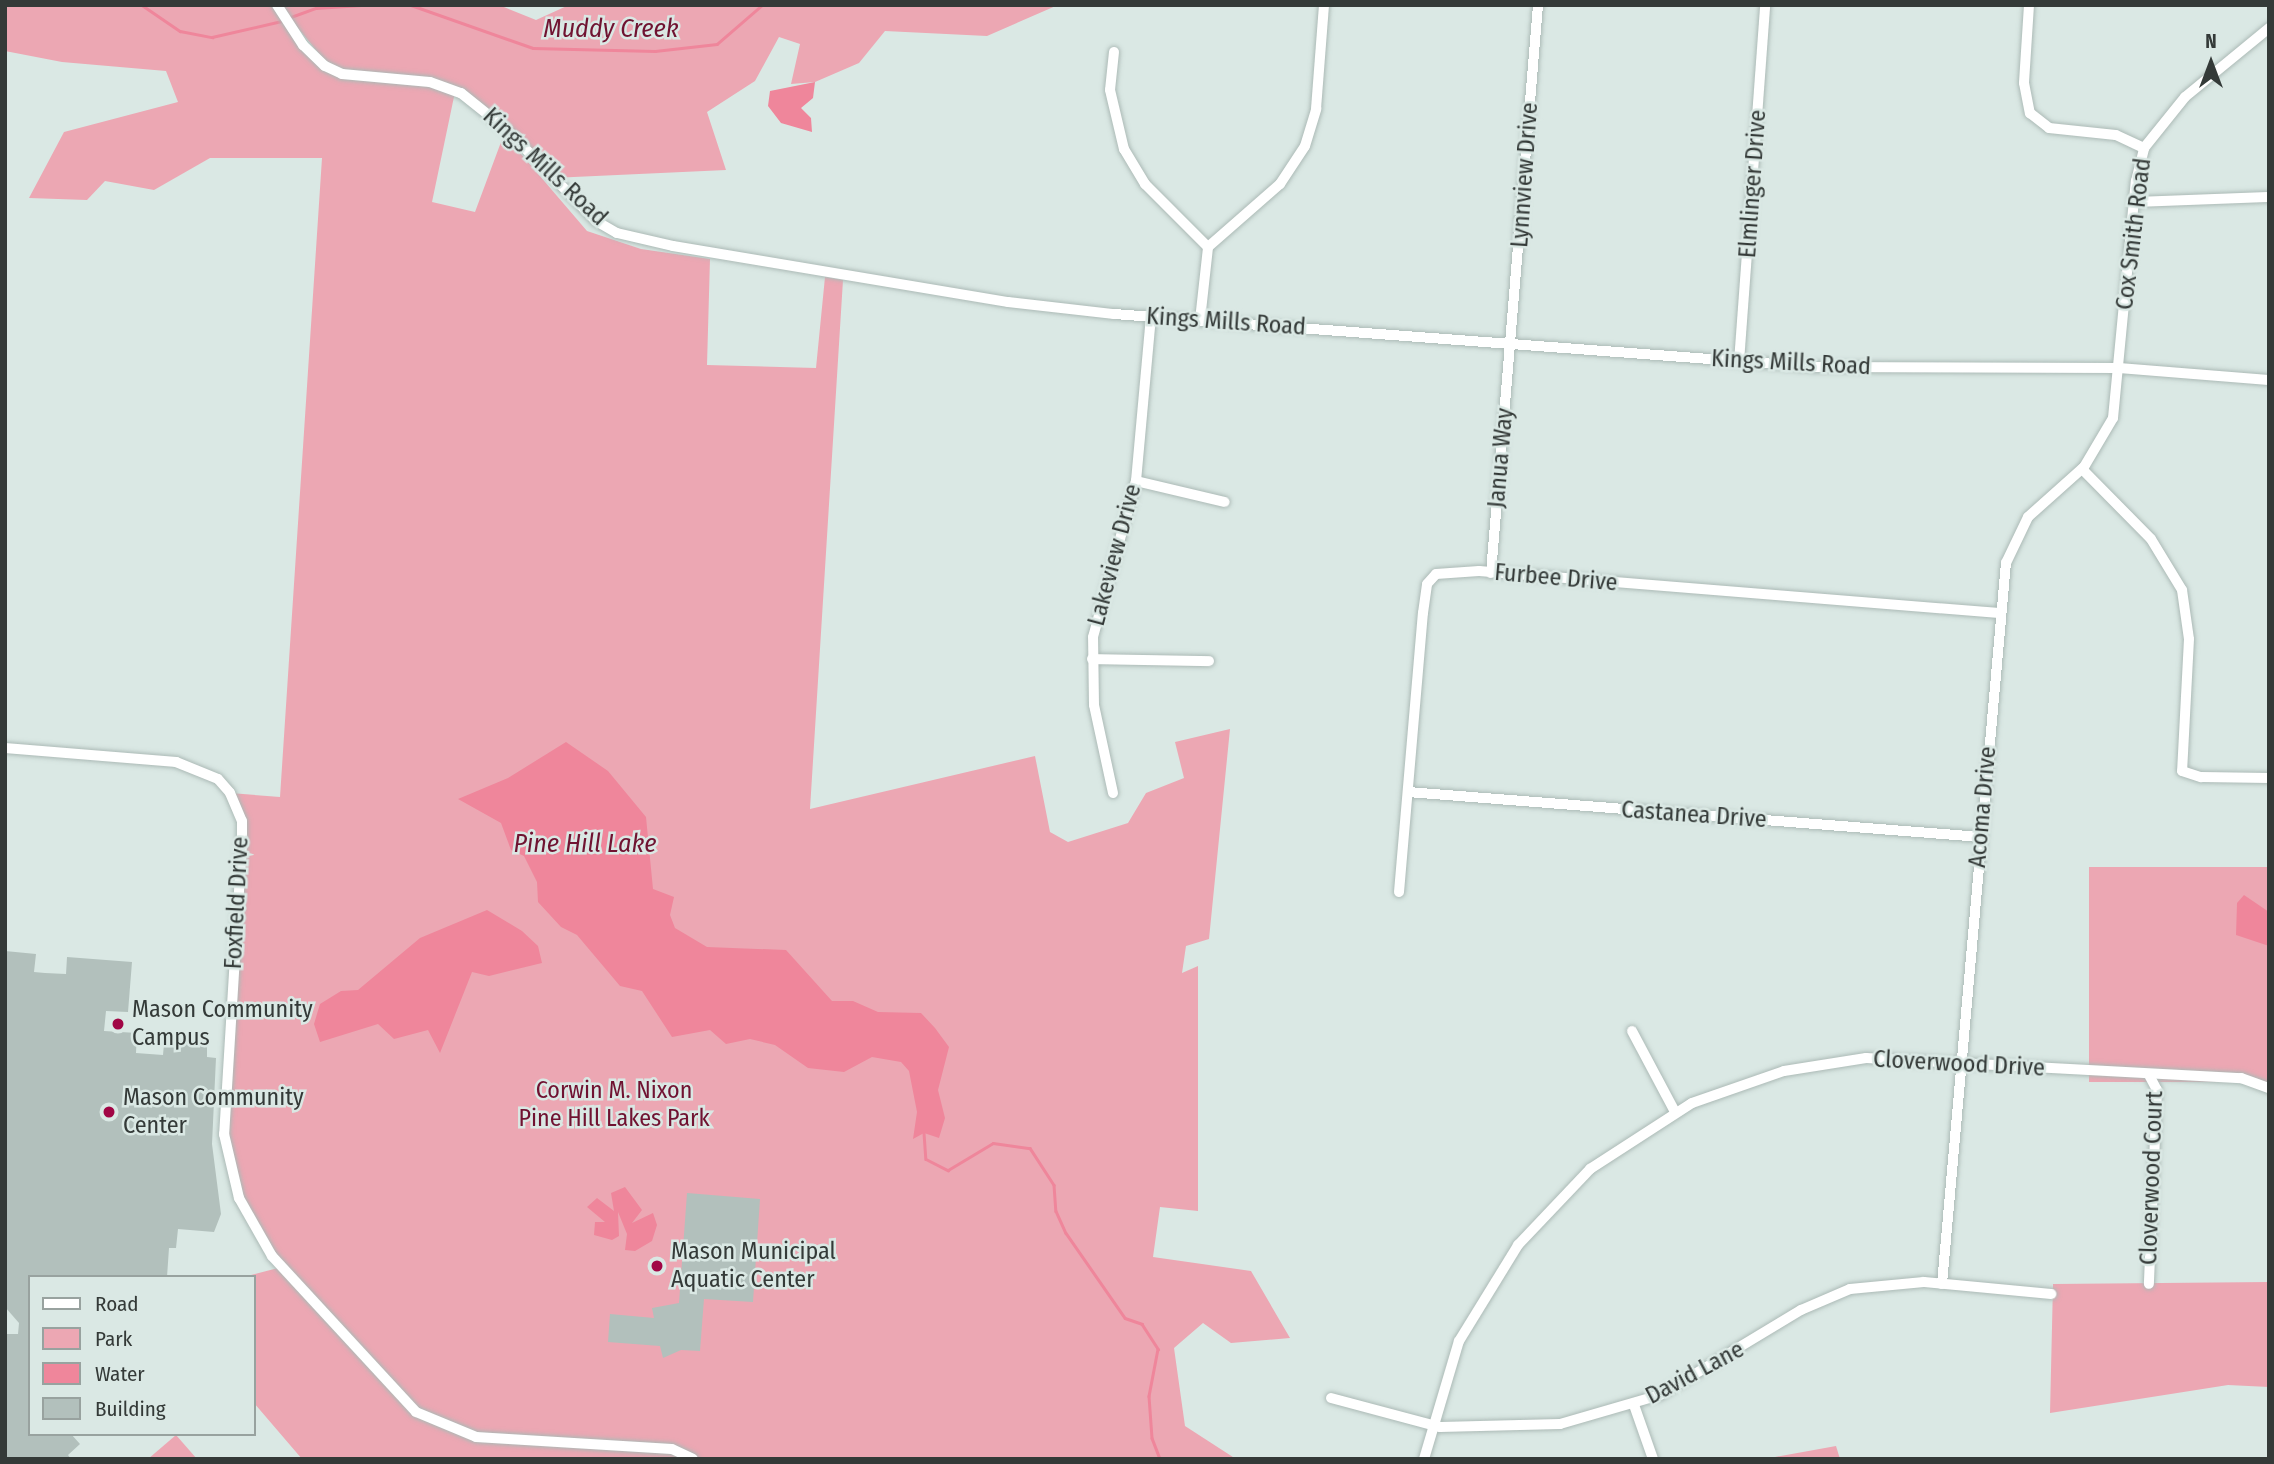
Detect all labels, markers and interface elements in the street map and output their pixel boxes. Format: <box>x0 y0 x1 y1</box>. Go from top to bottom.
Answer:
water label: Muddy Creek <box>543 13 679 45</box>
north arrow <box>2176 28 2246 98</box>
text: N <box>2205 30 2217 53</box>
street label: Lynnview Drive <box>1506 101 1544 249</box>
street label: Kings Mills Road <box>477 102 613 232</box>
street label: Elmlinger Drive <box>1733 109 1773 259</box>
street label: Cox Smith Road <box>2110 157 2158 311</box>
street label: Kings Mills Road <box>1145 302 1307 342</box>
street label: Kings Mills Road <box>1710 344 1872 382</box>
street label: Janua Way <box>1482 407 1520 509</box>
street label: Lakeview Drive <box>1082 481 1148 629</box>
street label: Furbee Drive <box>1493 558 1619 598</box>
street label: Acoma Drive <box>1963 745 2003 869</box>
street label: Castanea Drive <box>1620 796 1768 834</box>
water label: Pine Hill Lake <box>513 828 657 860</box>
street label: Foxfield Drive <box>219 836 255 970</box>
place label: Mason Community Campus <box>132 996 313 1052</box>
marker: Mason Community Campus <box>110 1016 126 1032</box>
street label: Cloverwood Drive <box>1872 1045 2046 1083</box>
park label: Corwin M. Nixon Pine Hill Lakes Park <box>518 1077 710 1133</box>
place label: Mason Community Center <box>123 1084 304 1140</box>
street label: Cloverwood Court <box>2135 1091 2169 1265</box>
marker: Mason Community Center <box>101 1104 117 1120</box>
place label: Mason Municipal Aquatic Center <box>671 1238 836 1294</box>
marker: Mason Municipal Aquatic Center <box>649 1258 665 1274</box>
legend <box>28 1275 256 1436</box>
text: Road <box>95 1291 139 1317</box>
text: Park <box>95 1326 132 1352</box>
street label: David Lane <box>1641 1335 1749 1411</box>
text: Water <box>95 1361 145 1387</box>
text: Building <box>95 1396 166 1422</box>

